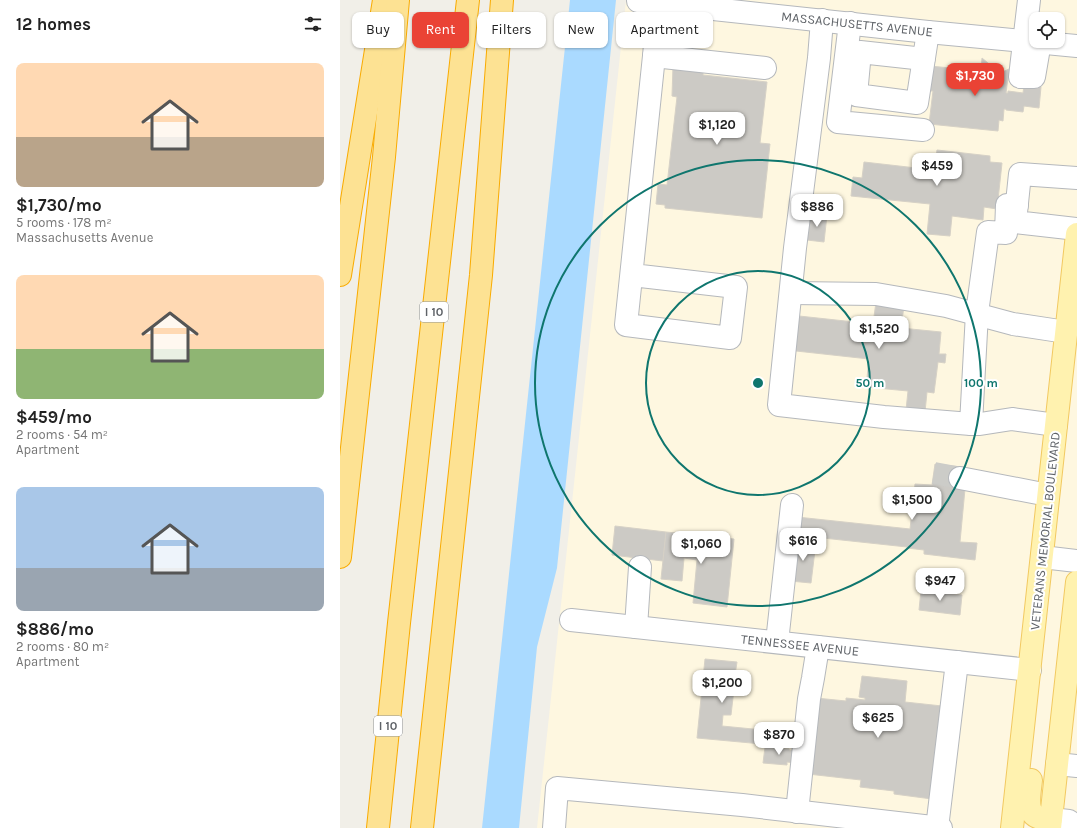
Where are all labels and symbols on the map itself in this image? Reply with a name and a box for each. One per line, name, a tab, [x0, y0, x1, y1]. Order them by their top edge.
street label: MASSACHUSETTS AVENUE	[780, 9, 934, 39]
pin: $1,730	[942, 63, 1008, 97]
pin: $1,120	[684, 112, 750, 146]
pin: $459	[913, 153, 961, 187]
pin: $886	[793, 194, 841, 228]
road number: I 10	[420, 302, 448, 322]
pin: $1,520	[846, 316, 912, 350]
centre of rings	[751, 376, 765, 390]
text: 50 m	[856, 376, 885, 390]
text: 100 m	[964, 376, 998, 390]
street label: VETERANS MEMORIAL BOULEVARD	[1027, 431, 1063, 631]
pin: $1,500	[879, 487, 945, 521]
pin: $616	[779, 528, 827, 562]
pin: $1,060	[668, 531, 734, 565]
pin: $947	[916, 568, 964, 602]
street label: TENNESSEE AVENUE	[740, 631, 860, 659]
pin: $1,200	[689, 670, 755, 704]
pin: $625	[854, 705, 902, 739]
road number: I 10	[374, 716, 402, 736]
pin: $870	[755, 722, 803, 756]

